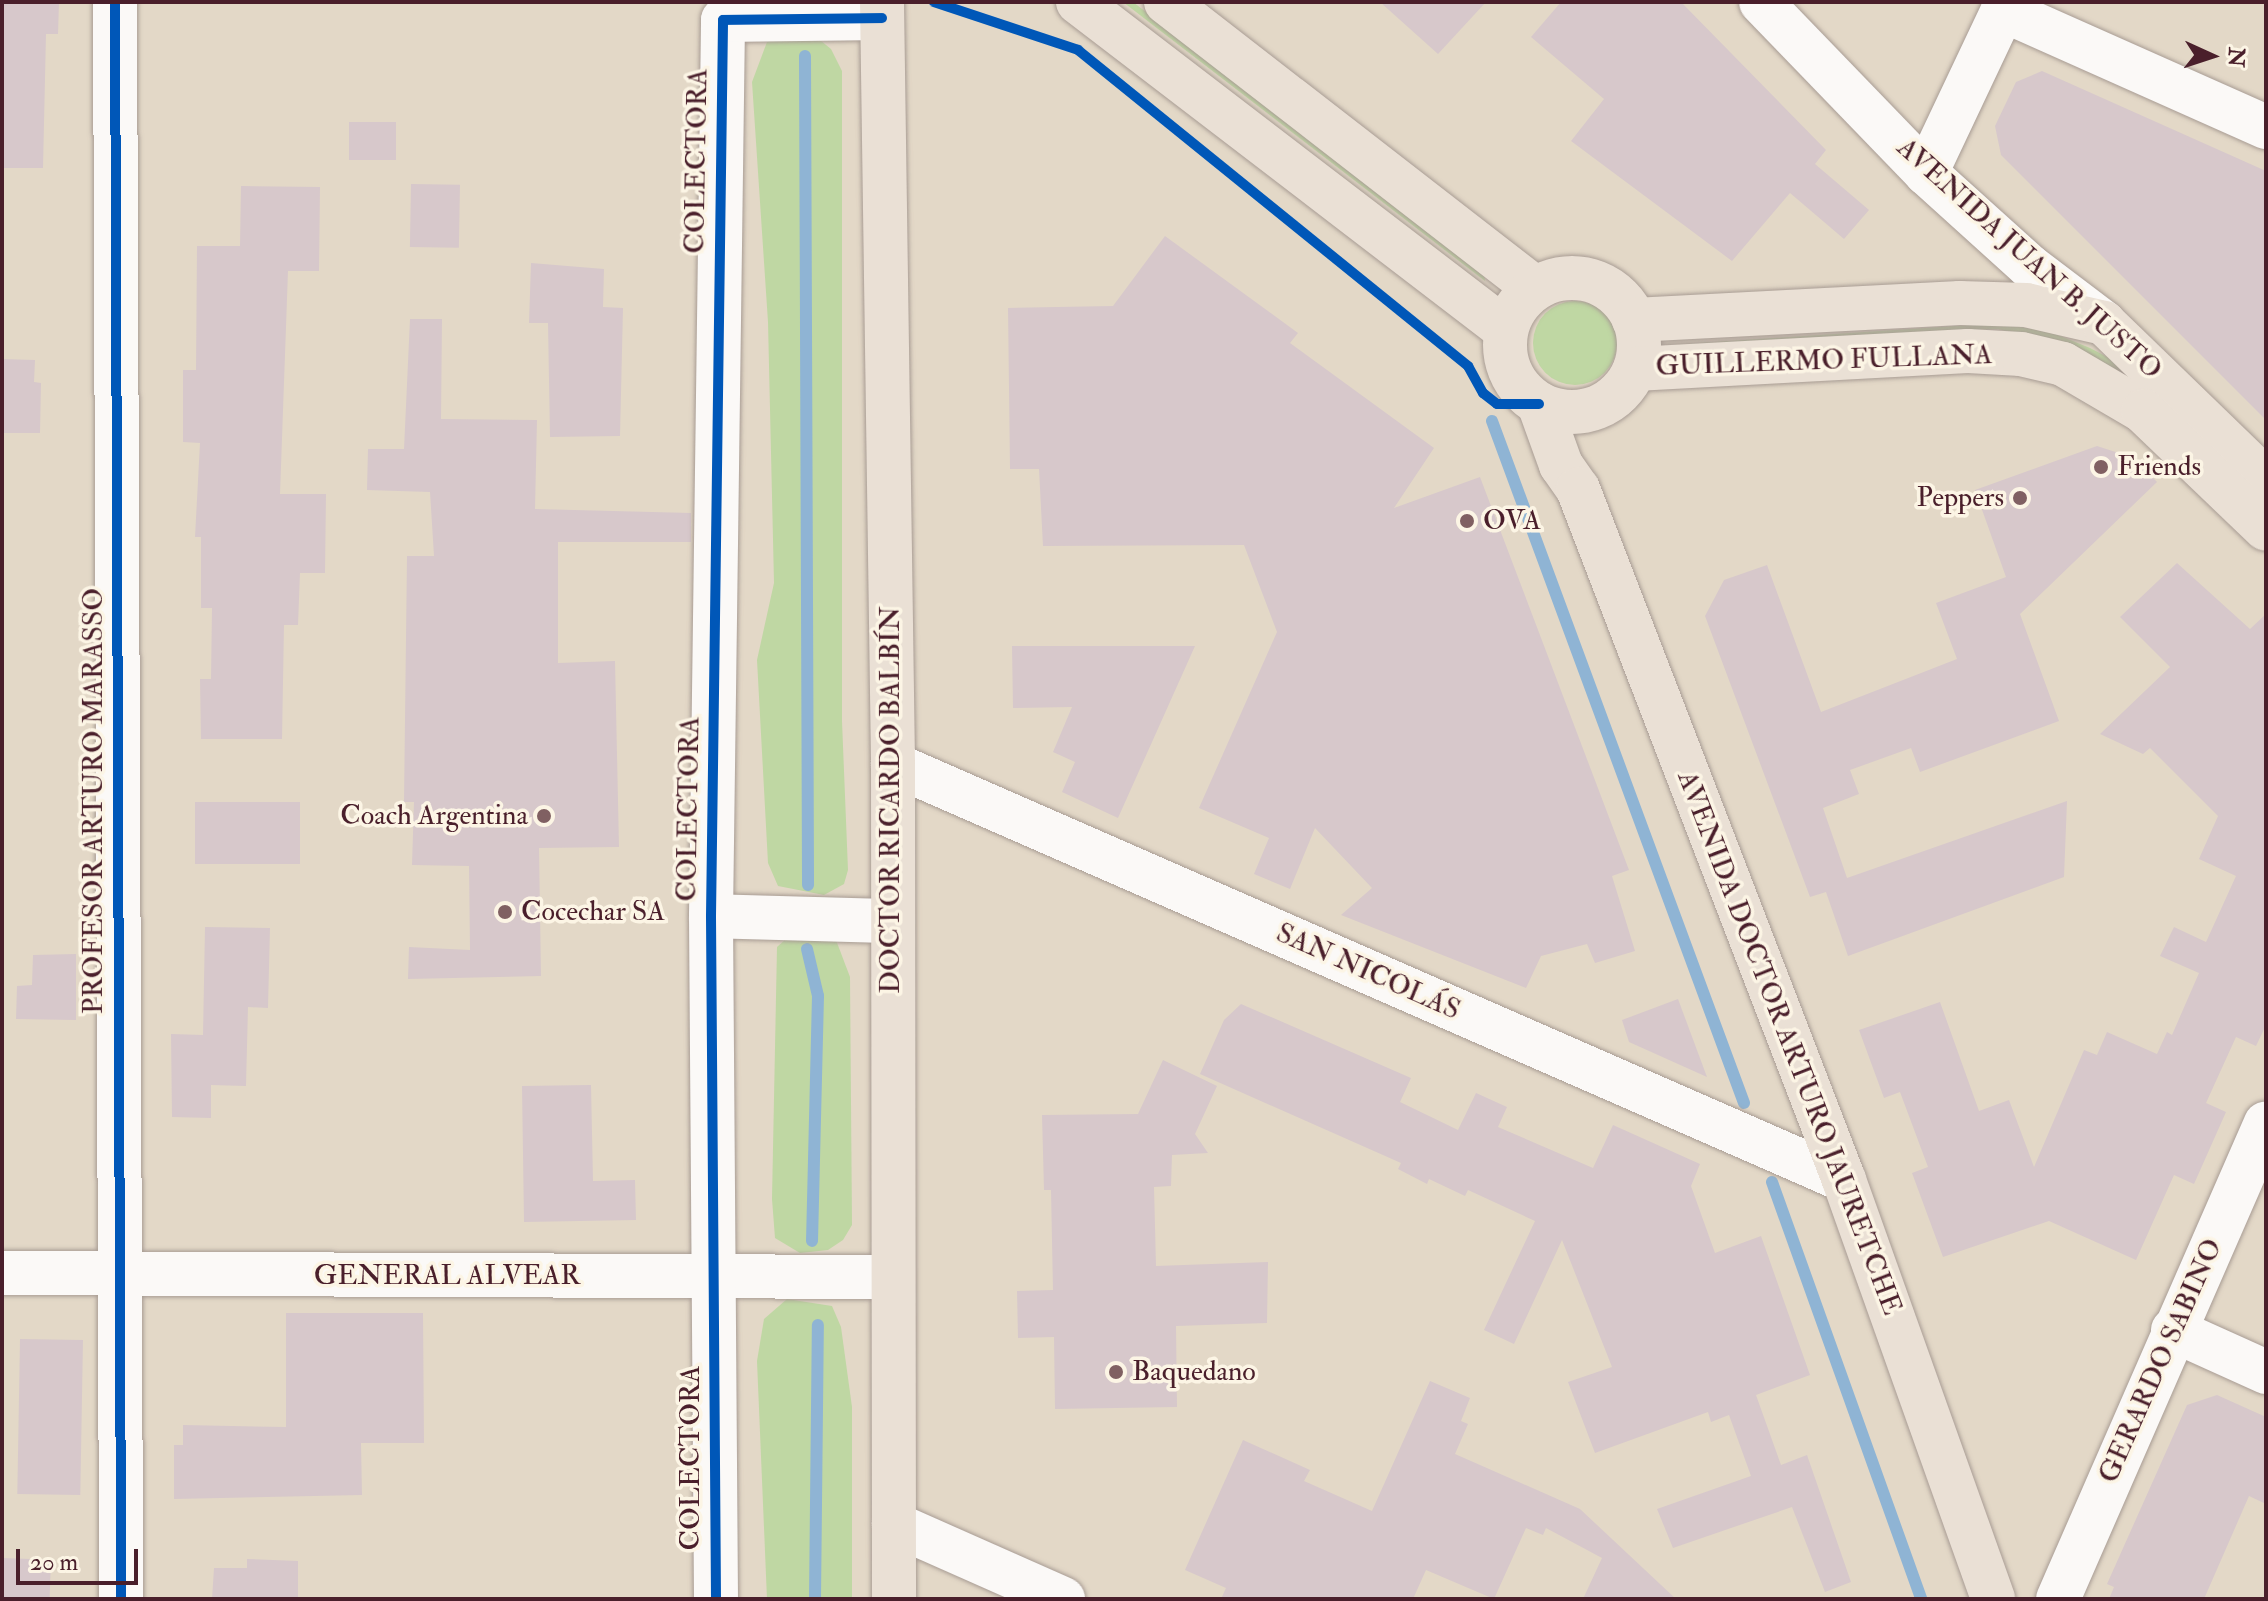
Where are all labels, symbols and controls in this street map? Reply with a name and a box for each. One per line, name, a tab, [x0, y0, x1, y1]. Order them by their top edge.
north arrow	[2172, 16, 2252, 96]
text: N	[2221, 47, 2250, 68]
street label: COLECTORA	[679, 68, 715, 254]
street label: AVENIDA JUAN B. JUSTO	[1890, 131, 2168, 387]
street label: GUILLERMO FULLANA	[1655, 338, 1993, 384]
place label: Friends	[2117, 450, 2201, 484]
marker: Friends	[2092, 458, 2110, 476]
place label: Peppers	[1917, 481, 2004, 515]
marker: Peppers	[2011, 489, 2029, 507]
place label: OVA	[1483, 504, 1541, 538]
marker: OVA	[1458, 512, 1476, 530]
street label: PROFESOR ARTURO MARASSO	[77, 588, 111, 1014]
street label: DOCTOR RICARDO BALBÍN	[874, 606, 908, 994]
street label: COLECTORA	[671, 716, 707, 902]
street label: AVENIDA DOCTOR ARTURO JAURETCHE	[1669, 766, 1909, 1320]
place label: Coach Argentina	[340, 799, 528, 833]
marker: Coach Argentina	[535, 807, 553, 825]
place label: Cocechar SA	[521, 895, 665, 929]
marker: Cocechar SA	[496, 903, 514, 921]
street label: SAN NICOLÁS	[1271, 916, 1465, 1028]
street label: GERARDO SABINO	[2092, 1234, 2230, 1488]
street label: GENERAL ALVEAR	[314, 1259, 580, 1293]
place label: Baquedano	[1132, 1355, 1256, 1389]
marker: Baquedano	[1107, 1363, 1125, 1381]
street label: COLECTORA	[674, 1365, 708, 1551]
scale bar	[20, 1533, 142, 1583]
text: 20 m	[30, 1547, 78, 1578]

